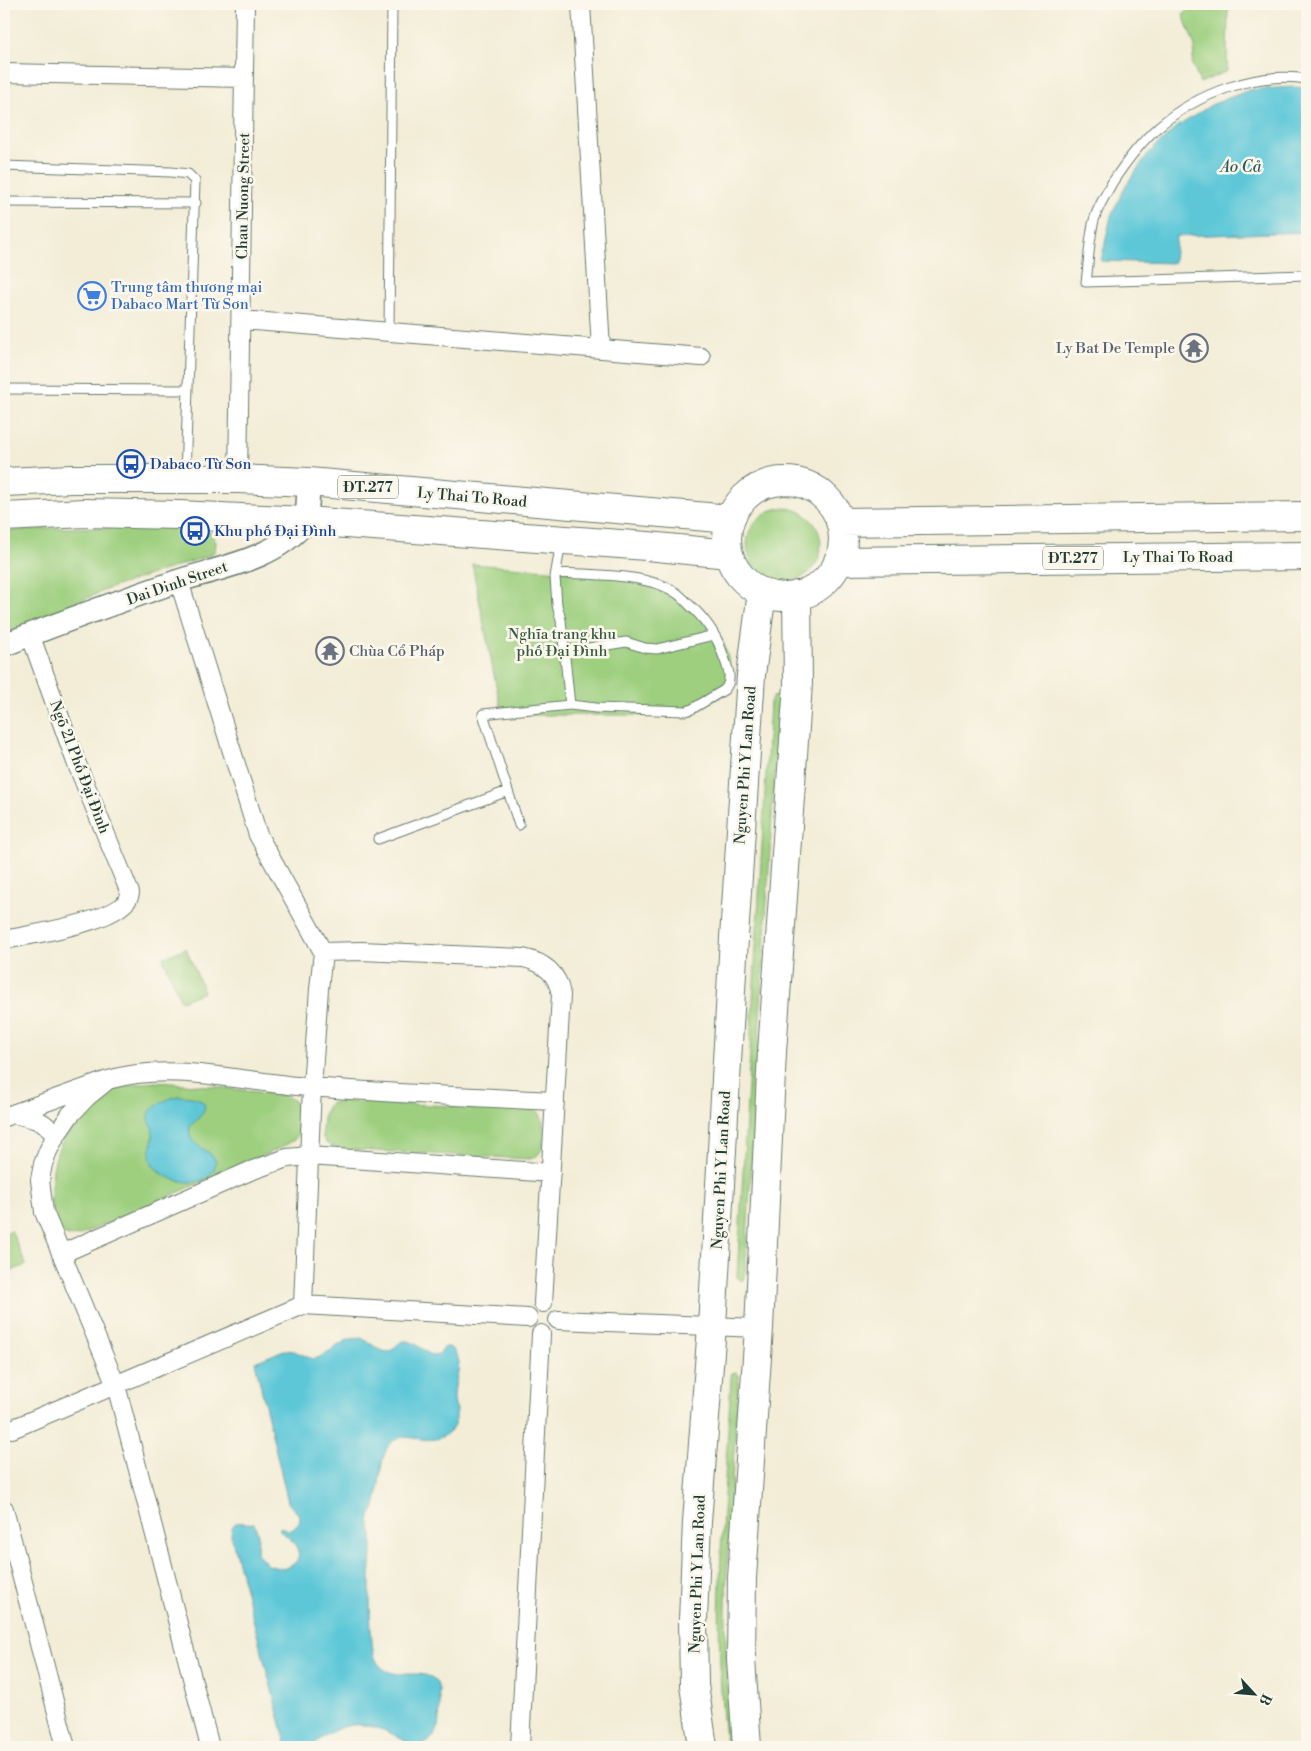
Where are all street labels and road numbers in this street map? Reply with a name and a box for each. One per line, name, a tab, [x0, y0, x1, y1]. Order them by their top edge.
street label: Chau Nuong Street	[233, 132, 254, 260]
road number: ĐT.277	[338, 476, 398, 498]
street label: Ly Thai To Road	[416, 483, 528, 512]
road number: ĐT.277	[1043, 546, 1103, 570]
street label: Ly Thai To Road	[1123, 548, 1234, 567]
street label: Dai Dinh Street	[124, 557, 231, 610]
street label: Nguyen Phi Y Lan Road	[730, 685, 761, 845]
street label: Ngõ 21 Phố Đại Đình	[45, 698, 114, 837]
street label: Nguyen Phi Y Lan Road	[708, 1090, 735, 1250]
street label: Nguyen Phi Y Lan Road	[685, 1494, 710, 1654]

